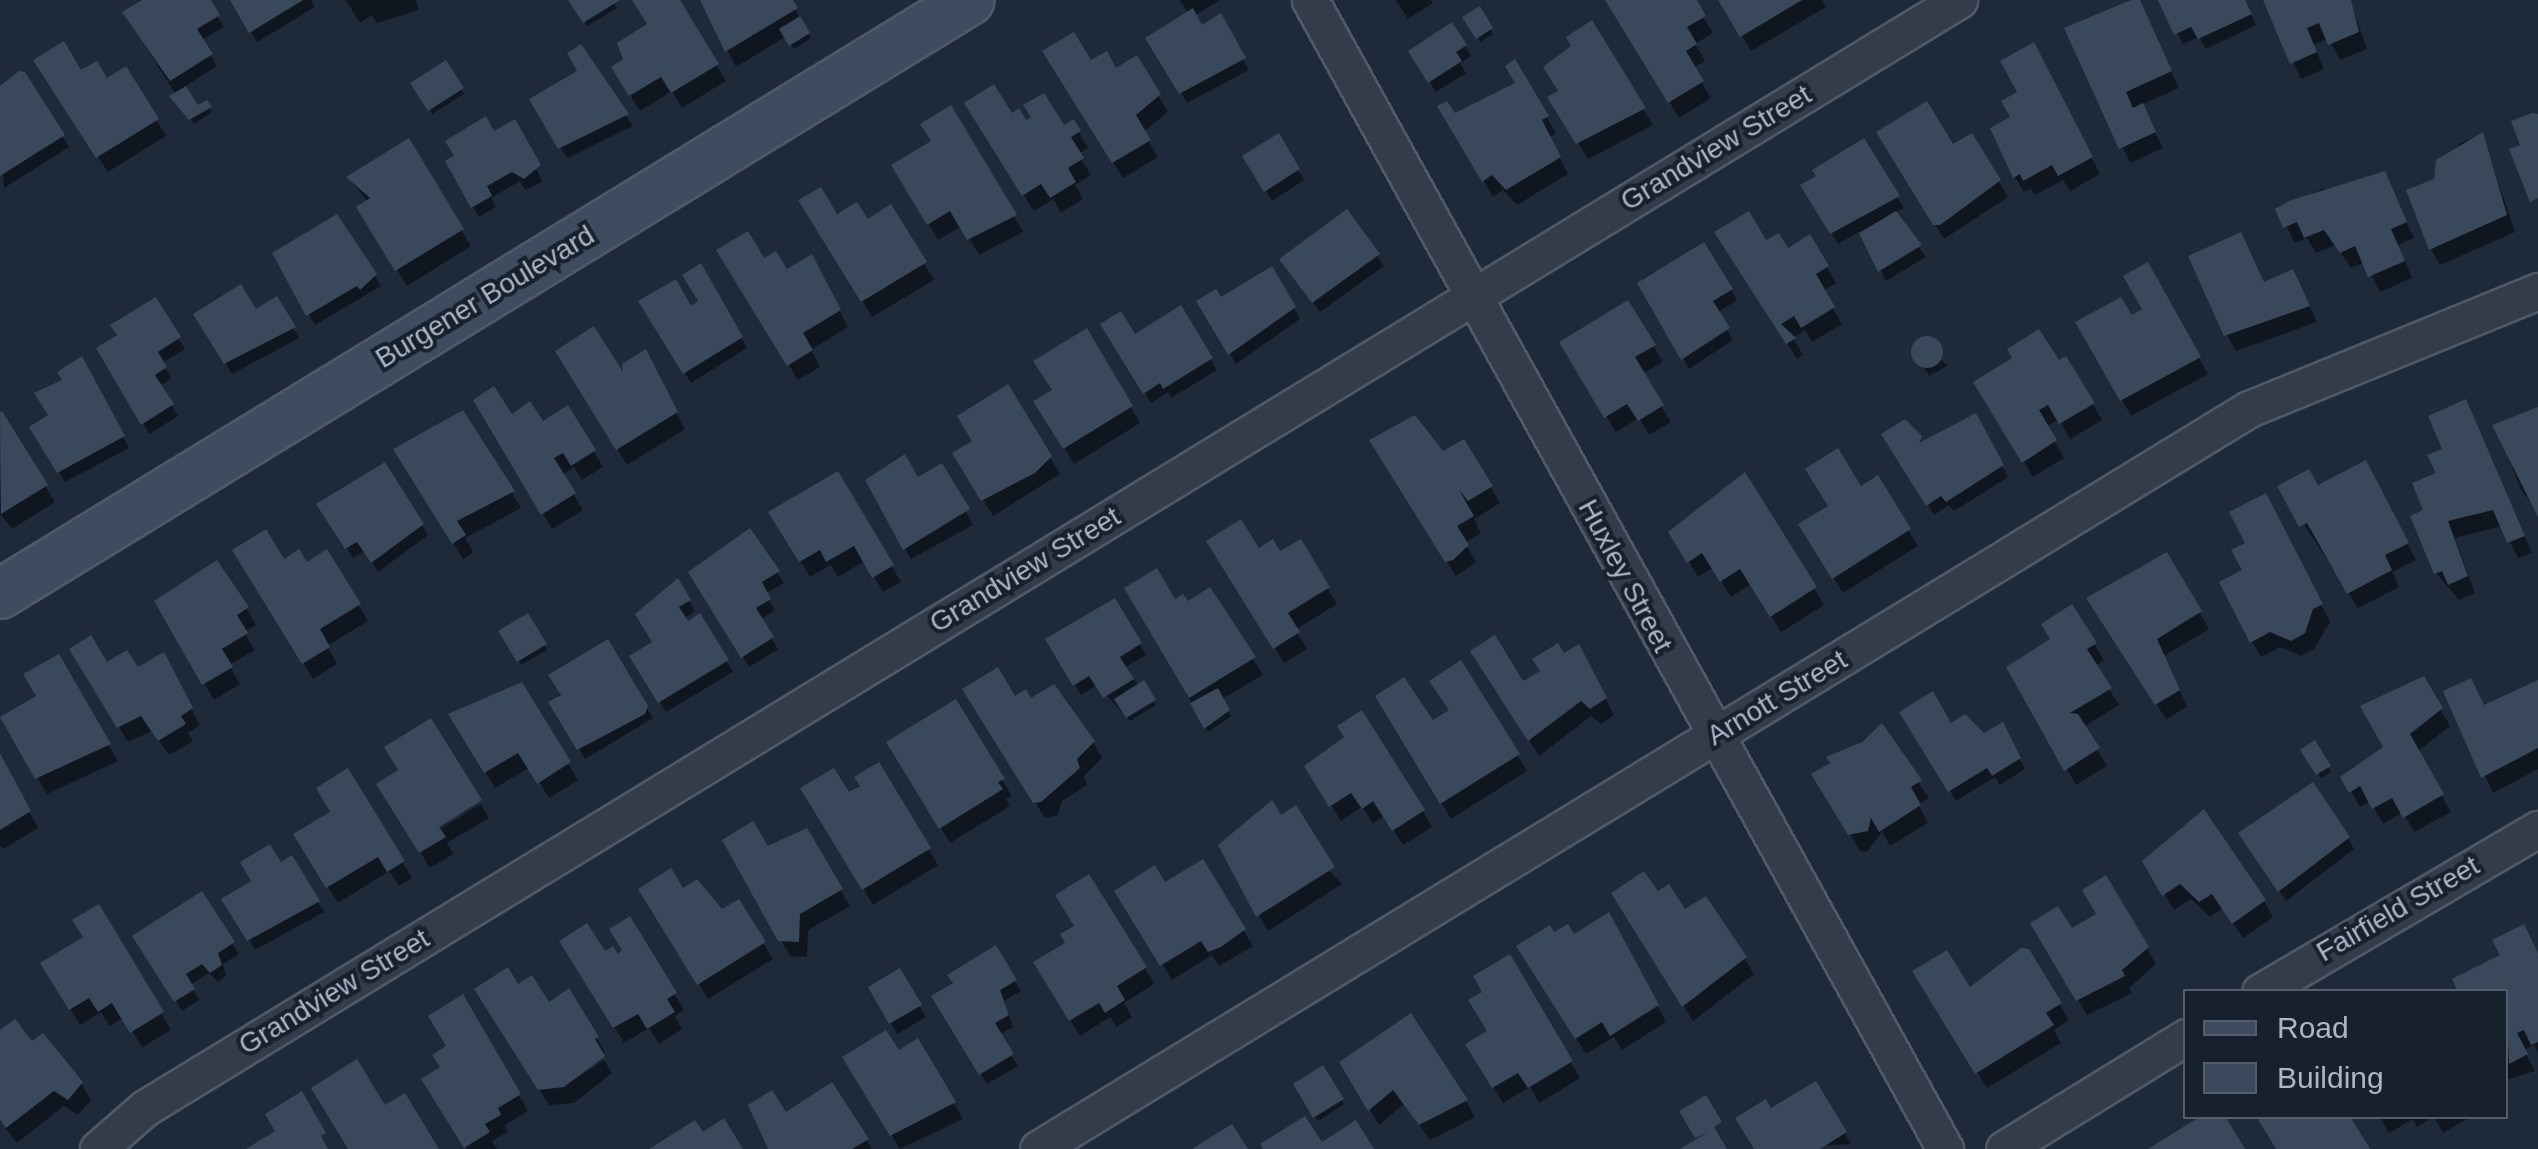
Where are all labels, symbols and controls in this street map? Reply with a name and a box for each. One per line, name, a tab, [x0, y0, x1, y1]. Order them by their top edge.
street label: Grandview Street	[1615, 78, 1817, 218]
street label: Burgener Boulevard	[370, 218, 600, 376]
street label: Huxley Street	[1571, 494, 1679, 658]
street label: Grandview Street	[924, 500, 1126, 640]
street label: Arnott Street	[1701, 643, 1853, 753]
street label: Fairfield Street	[2311, 849, 2485, 969]
street label: Grandview Street	[233, 922, 435, 1062]
legend	[2183, 989, 2508, 1119]
text: Road	[2277, 1011, 2349, 1044]
text: Building	[2277, 1061, 2384, 1094]

